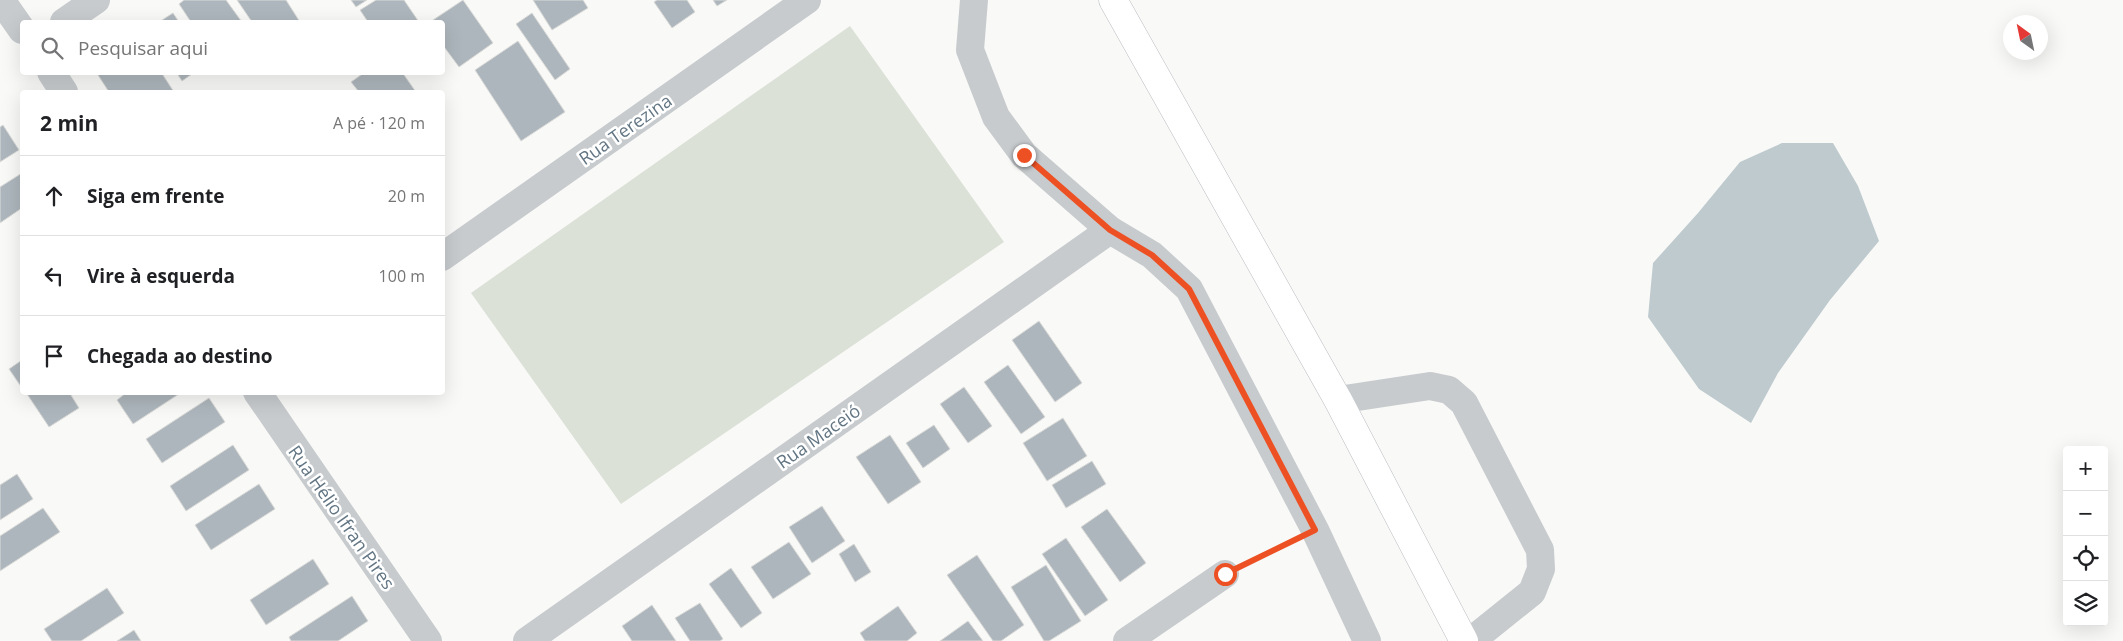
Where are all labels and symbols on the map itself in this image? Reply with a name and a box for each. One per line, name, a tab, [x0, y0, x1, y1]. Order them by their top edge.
north arrow	[2003, 15, 2048, 60]
street label: Rua Terezina	[574, 88, 676, 170]
route end	[1013, 144, 1036, 167]
street label: Rua Maceió	[771, 398, 865, 474]
street label: Rua Hélio Ifran Pires	[283, 440, 401, 594]
route start	[1214, 563, 1237, 586]

